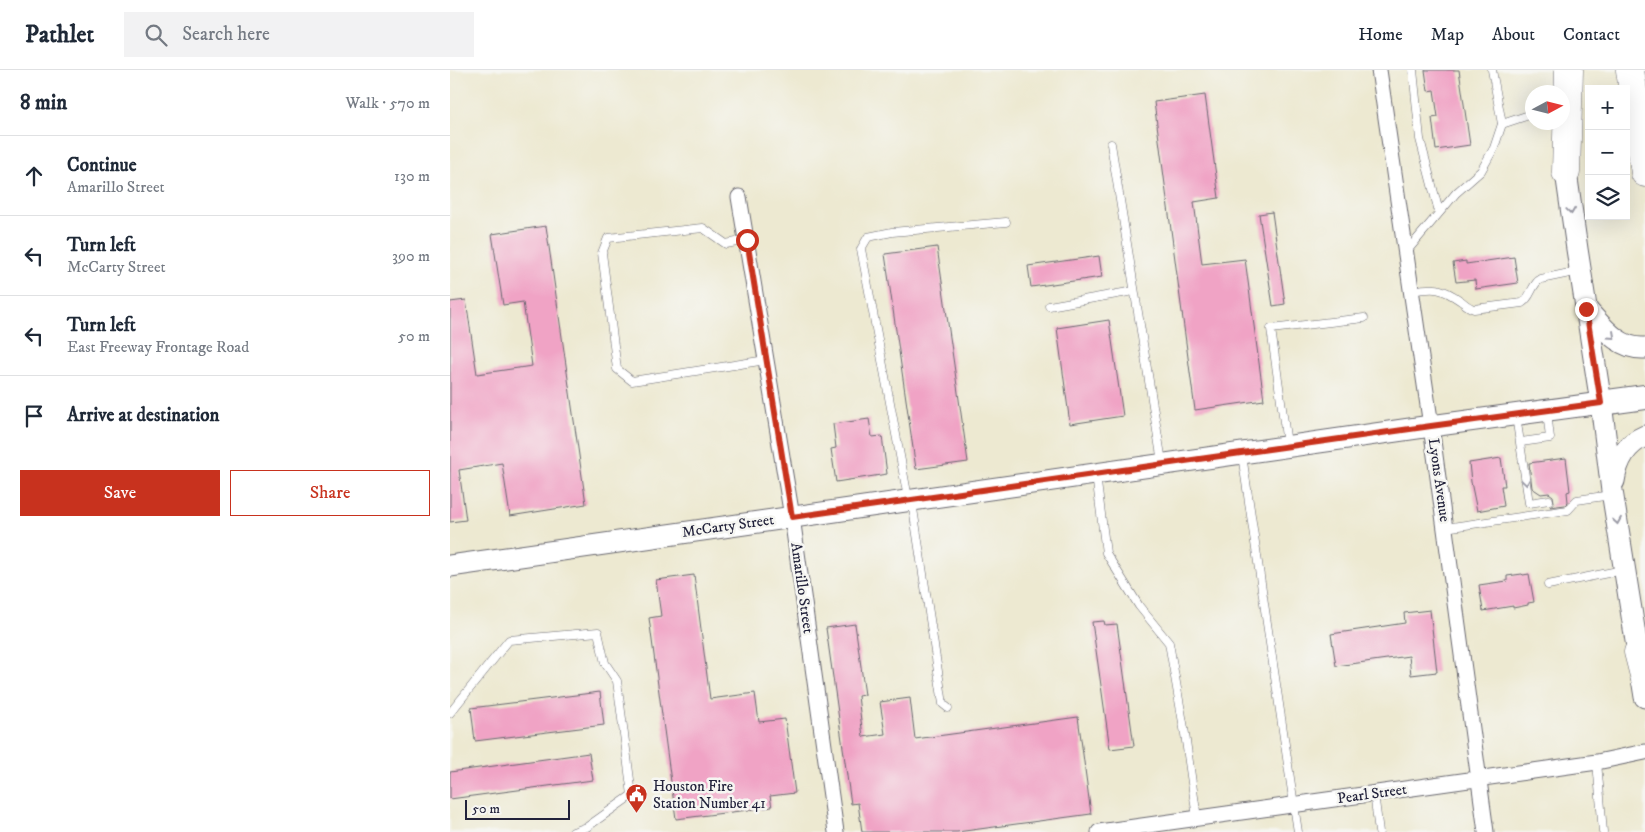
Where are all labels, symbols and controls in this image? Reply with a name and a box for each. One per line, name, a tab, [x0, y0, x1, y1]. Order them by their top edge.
search box	[124, 12, 474, 57]
text: Pathlet	[25, 20, 94, 50]
icon: search	[142, 21, 170, 49]
text: Search here	[182, 23, 270, 46]
text: Home	[1358, 24, 1403, 46]
text: Map	[1431, 24, 1464, 46]
text: About	[1492, 24, 1535, 46]
text: Contact	[1563, 24, 1620, 46]
north arrow	[1525, 85, 1570, 130]
map controls	[1585, 85, 1630, 220]
button: +	[1585, 85, 1630, 130]
text: 8 min	[20, 90, 67, 116]
text: Walk · 570 m	[346, 93, 430, 113]
button: −	[1585, 130, 1630, 175]
text: Continue	[67, 154, 137, 177]
icon: ahead	[20, 162, 48, 190]
text: 130 m	[394, 166, 430, 186]
button: layers	[1585, 175, 1630, 220]
text: Amarillo Street	[67, 177, 165, 197]
one-way arrow	[1566, 206, 1576, 215]
route start	[736, 229, 759, 252]
text: Turn left	[67, 234, 136, 257]
icon: left	[20, 242, 48, 270]
text: 390 m	[392, 246, 430, 266]
text: McCarty Street	[67, 257, 166, 277]
route end	[1575, 298, 1598, 321]
text: Turn left	[67, 314, 136, 337]
icon: left	[20, 322, 48, 350]
text: 50 m	[398, 326, 430, 346]
one-way arrow	[1606, 330, 1615, 339]
text: East Freeway Frontage Road	[67, 337, 249, 357]
icon: arrive	[20, 402, 48, 430]
text: Arrive at destination	[67, 404, 219, 427]
street label: Lyons Avenue	[1424, 437, 1454, 523]
button: Save	[20, 470, 220, 516]
button: Share	[230, 470, 430, 516]
one-way arrow	[1520, 479, 1531, 487]
street label: McCarty Street	[681, 510, 775, 542]
one-way arrow	[1611, 517, 1622, 525]
street label: Amarillo Street	[786, 541, 818, 635]
place label: Houston Fire Station Number 41	[653, 777, 766, 813]
street label: Pearl Street	[1336, 780, 1408, 808]
public building icon: Houston Fire Station Number 41	[625, 783, 649, 814]
scale bar	[465, 797, 570, 820]
text: 50 m	[472, 800, 500, 818]

